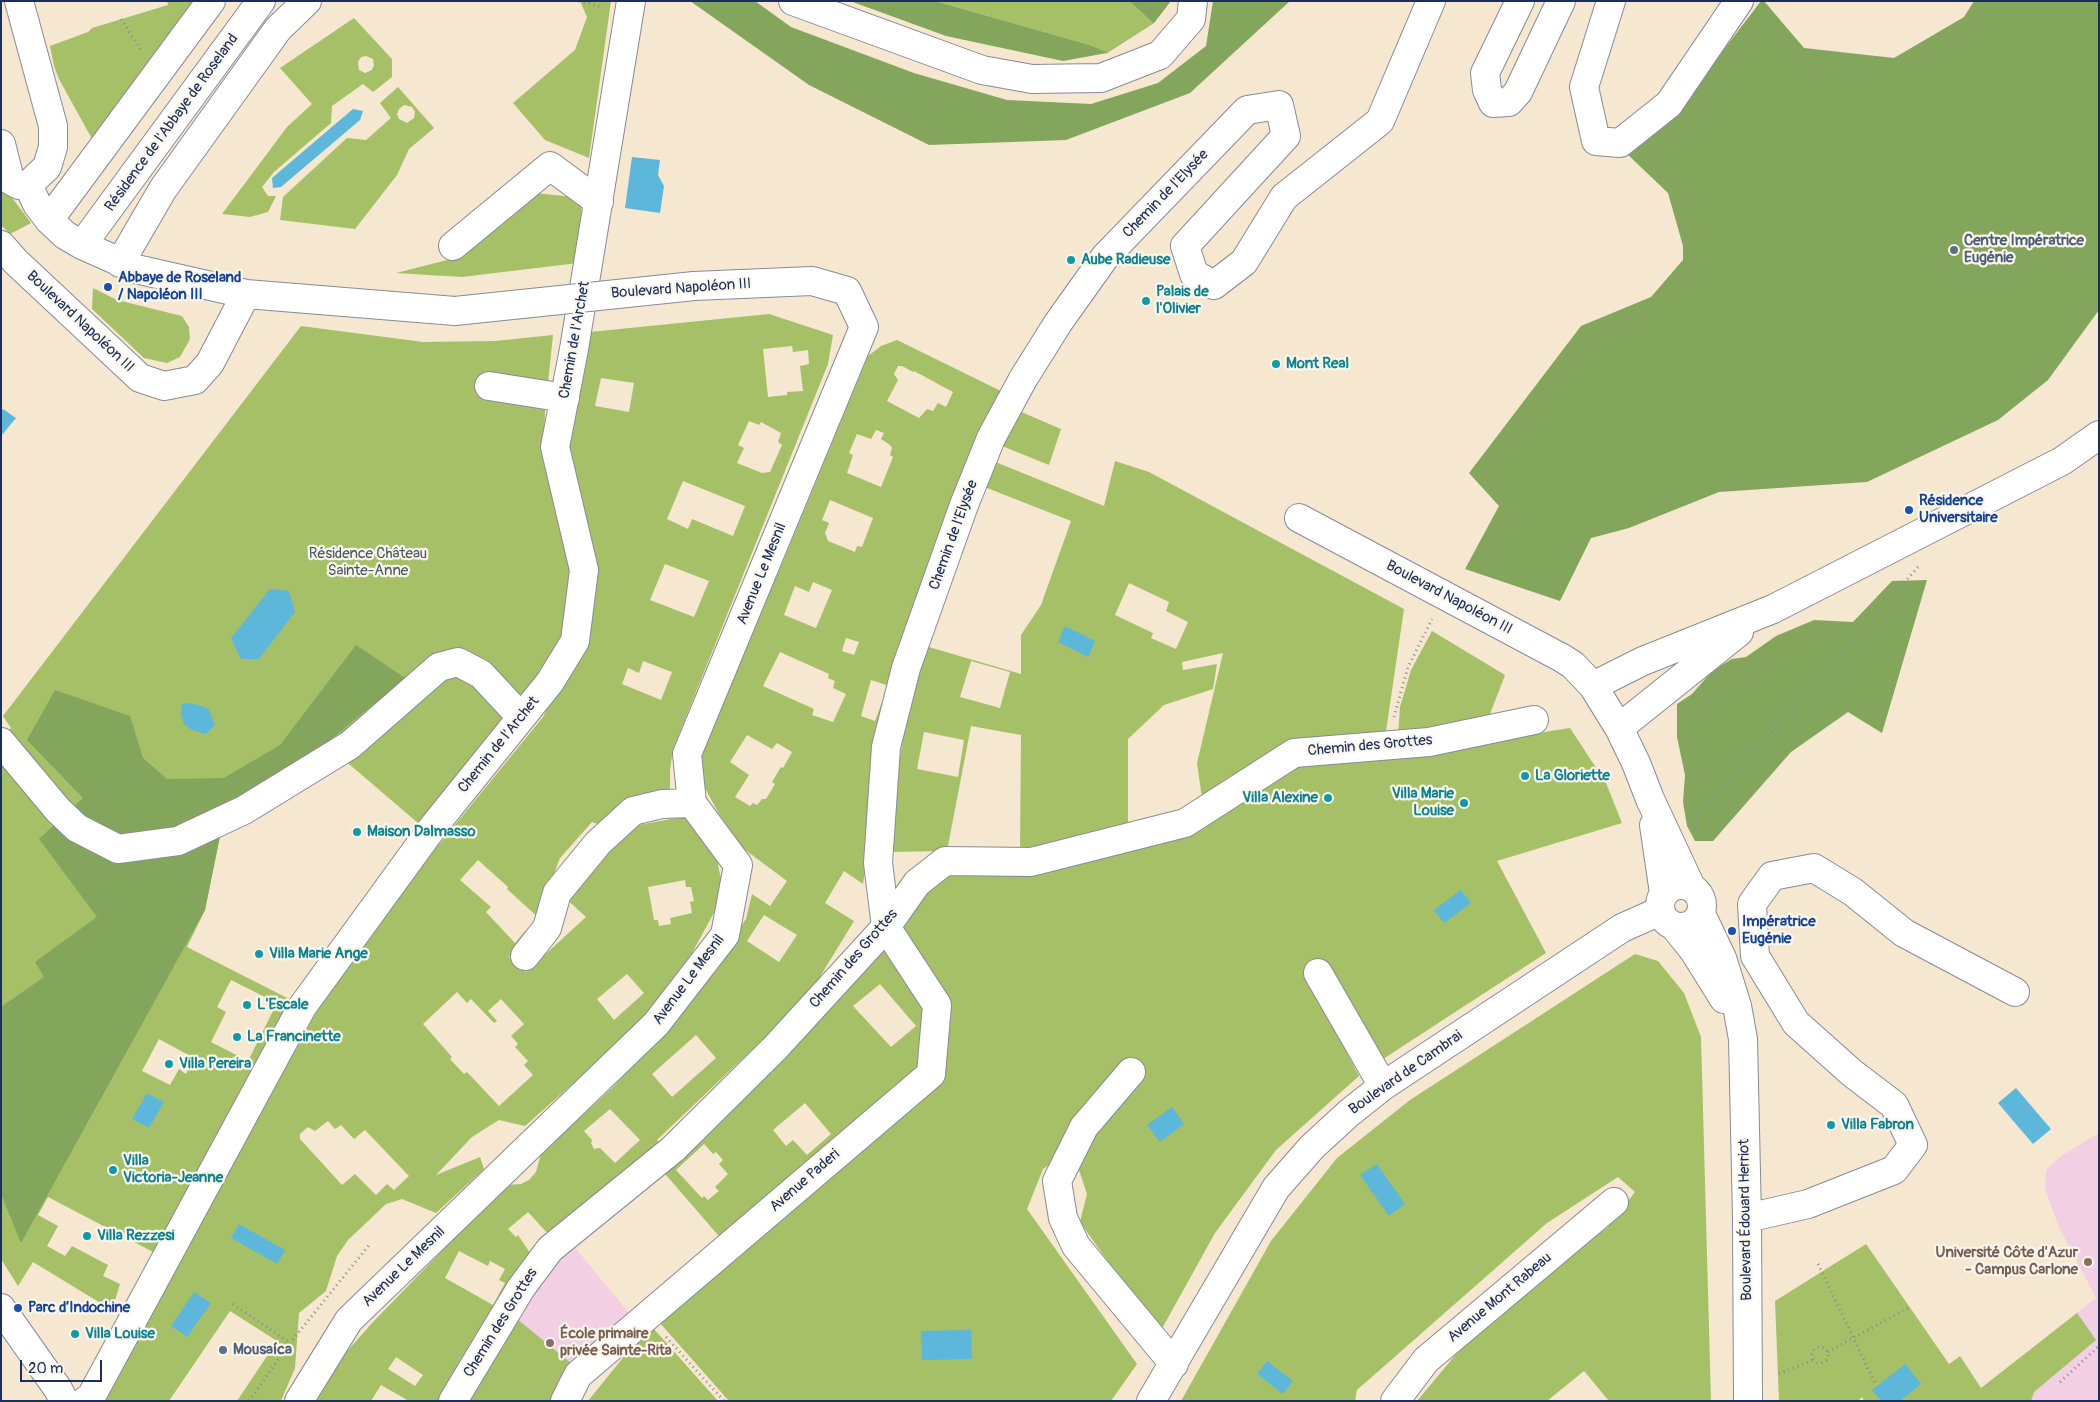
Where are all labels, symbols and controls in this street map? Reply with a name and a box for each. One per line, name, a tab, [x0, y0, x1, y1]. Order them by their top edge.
street label: Résidence de l'Abbaye de Roseland	[101, 31, 243, 215]
street label: Chemin de l'Elysée	[1119, 146, 1213, 242]
place label: Centre Impératrice Eugénie	[1964, 232, 2084, 267]
marker: Centre Impératrice Eugénie	[1948, 244, 1960, 256]
place label: Aube Radieuse	[1081, 251, 1170, 269]
marker: Aube Radieuse	[1065, 254, 1077, 266]
street label: Boulevard Napoléon III	[22, 267, 138, 377]
place label: Abbaye de Roseland / Napoléon III	[118, 269, 241, 304]
street label: Boulevard Napoléon III	[610, 275, 752, 303]
street label: Chemin de l'Archet	[556, 280, 594, 400]
marker: Abbaye de Roseland / Napoléon III	[102, 281, 114, 293]
place label: Palais de l'Olivier	[1156, 283, 1209, 318]
marker: Palais de l'Olivier	[1140, 295, 1152, 307]
place label: Mont Real	[1286, 355, 1349, 373]
marker: Mont Real	[1270, 358, 1282, 370]
street label: Chemin de l'Elysée	[926, 478, 982, 592]
place label: Résidence Universitaire	[1919, 492, 1998, 527]
marker: Résidence Universitaire	[1903, 504, 1915, 516]
street label: Avenue Le Mesnil	[733, 521, 791, 627]
park label: Résidence Château Sainte-Anne	[309, 545, 427, 580]
street label: Boulevard Napoléon III	[1383, 557, 1515, 639]
street label: Chemin de l'Archet	[455, 693, 543, 797]
street label: Chemin des Grottes	[1307, 732, 1433, 760]
place label: La Gloriette	[1535, 767, 1610, 785]
marker: La Gloriette	[1519, 770, 1531, 782]
place label: Villa Marie Louise	[1392, 785, 1454, 820]
place label: Villa Alexine	[1242, 789, 1318, 807]
marker: Villa Alexine	[1322, 792, 1334, 804]
marker: Villa Marie Louise	[1458, 797, 1470, 809]
place label: Maison Dalmasso	[367, 823, 476, 841]
marker: Maison Dalmasso	[351, 826, 363, 838]
street label: Chemin des Grottes	[806, 906, 902, 1012]
place label: Impératrice Eugénie	[1742, 913, 1816, 948]
marker: Impératrice Eugénie	[1726, 925, 1738, 937]
street label: Avenue Le Mesnil	[649, 931, 729, 1029]
place label: Villa Marie Ange	[269, 945, 368, 963]
marker: Villa Marie Ange	[253, 948, 265, 960]
place label: L'Escale	[257, 996, 308, 1014]
marker: L'Escale	[241, 999, 253, 1011]
street label: Boulevard de Cambrai	[1346, 1027, 1466, 1119]
place label: La Francinette	[247, 1028, 341, 1046]
marker: La Francinette	[231, 1031, 243, 1043]
place label: Villa Pereira	[179, 1055, 251, 1073]
marker: Villa Pereira	[163, 1058, 175, 1070]
place label: Villa Fabron	[1841, 1116, 1914, 1134]
marker: Villa Fabron	[1825, 1119, 1837, 1131]
street label: Boulevard Édouard Herriot	[1736, 1139, 1756, 1301]
street label: Avenue Paderi	[766, 1146, 844, 1216]
place label: Villa Victoria-Jeanne	[123, 1152, 223, 1187]
marker: Villa Victoria-Jeanne	[107, 1164, 119, 1176]
street label: Avenue Le Mesnil	[359, 1223, 449, 1311]
place label: Villa Rezzesi	[97, 1227, 175, 1245]
marker: Villa Rezzesi	[81, 1230, 93, 1242]
place label: Université Côte d'Azur - Campus Carlone	[1936, 1244, 2078, 1279]
street label: Avenue Mont Rabeau	[1444, 1249, 1556, 1347]
marker: Université Côte d'Azur - Campus Carlone	[2082, 1256, 2094, 1268]
street label: Chemin des Grottes	[460, 1265, 542, 1381]
place label: Parc d’Indochine	[28, 1299, 130, 1317]
marker: Parc d’Indochine	[12, 1302, 24, 1314]
place label: Villa Louise	[85, 1325, 155, 1343]
place label: École primaire privée Sainte-Rita	[560, 1325, 672, 1360]
marker: Villa Louise	[69, 1328, 81, 1340]
marker: École primaire privée Sainte-Rita	[544, 1337, 556, 1349]
place label: Mousaíca	[233, 1341, 292, 1359]
marker: Mousaíca	[217, 1344, 229, 1356]
scale bar	[22, 1350, 105, 1382]
text: 20 m	[28, 1359, 63, 1378]

